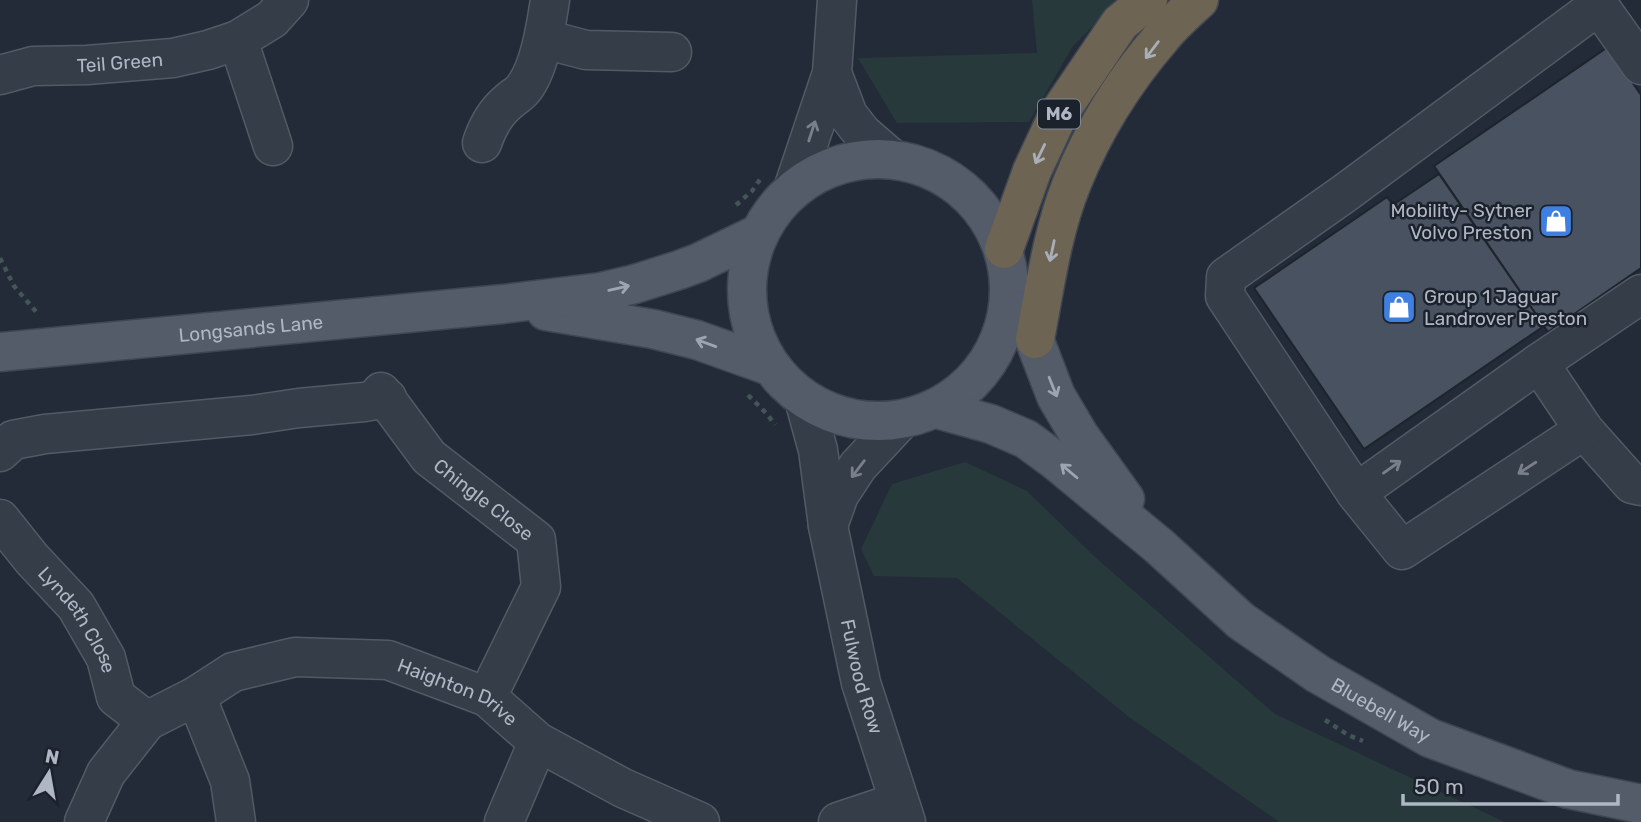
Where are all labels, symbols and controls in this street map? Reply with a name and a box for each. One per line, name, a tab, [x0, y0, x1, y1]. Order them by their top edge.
one-way arrow	[1144, 40, 1159, 58]
street label: Teil Green	[76, 47, 164, 77]
road number: M6	[1038, 100, 1080, 128]
one-way arrow	[807, 121, 820, 143]
one-way arrow	[1032, 143, 1046, 164]
place label: Mobility- Sytner Volvo Preston	[1390, 199, 1533, 244]
shop icon: Mobility- Sytner Volvo Preston	[1537, 202, 1575, 240]
one-way arrow	[1045, 239, 1059, 262]
one-way arrow	[607, 281, 630, 294]
place label: Group 1 Jaguar Landrover Preston	[1424, 285, 1587, 330]
shop icon: Group 1 Jaguar Landrover Preston	[1380, 288, 1418, 326]
street label: Longsands Lane	[178, 310, 324, 346]
one-way arrow	[695, 336, 717, 348]
one-way arrow	[1047, 376, 1060, 397]
street label: Chingle Close	[429, 454, 538, 545]
one-way arrow	[850, 459, 865, 477]
one-way arrow	[1382, 460, 1401, 475]
one-way arrow	[1518, 461, 1537, 475]
one-way arrow	[1060, 463, 1078, 479]
street label: Lyndeth Close	[33, 562, 121, 675]
street label: Fulwood Row	[836, 617, 888, 737]
street label: Haighton Drive	[395, 653, 523, 730]
street label: Bluebell Way	[1327, 673, 1435, 747]
north arrow	[14, 738, 84, 808]
text: N	[43, 744, 61, 769]
scale bar	[1403, 762, 1618, 806]
text: 50 m	[1414, 774, 1464, 799]

